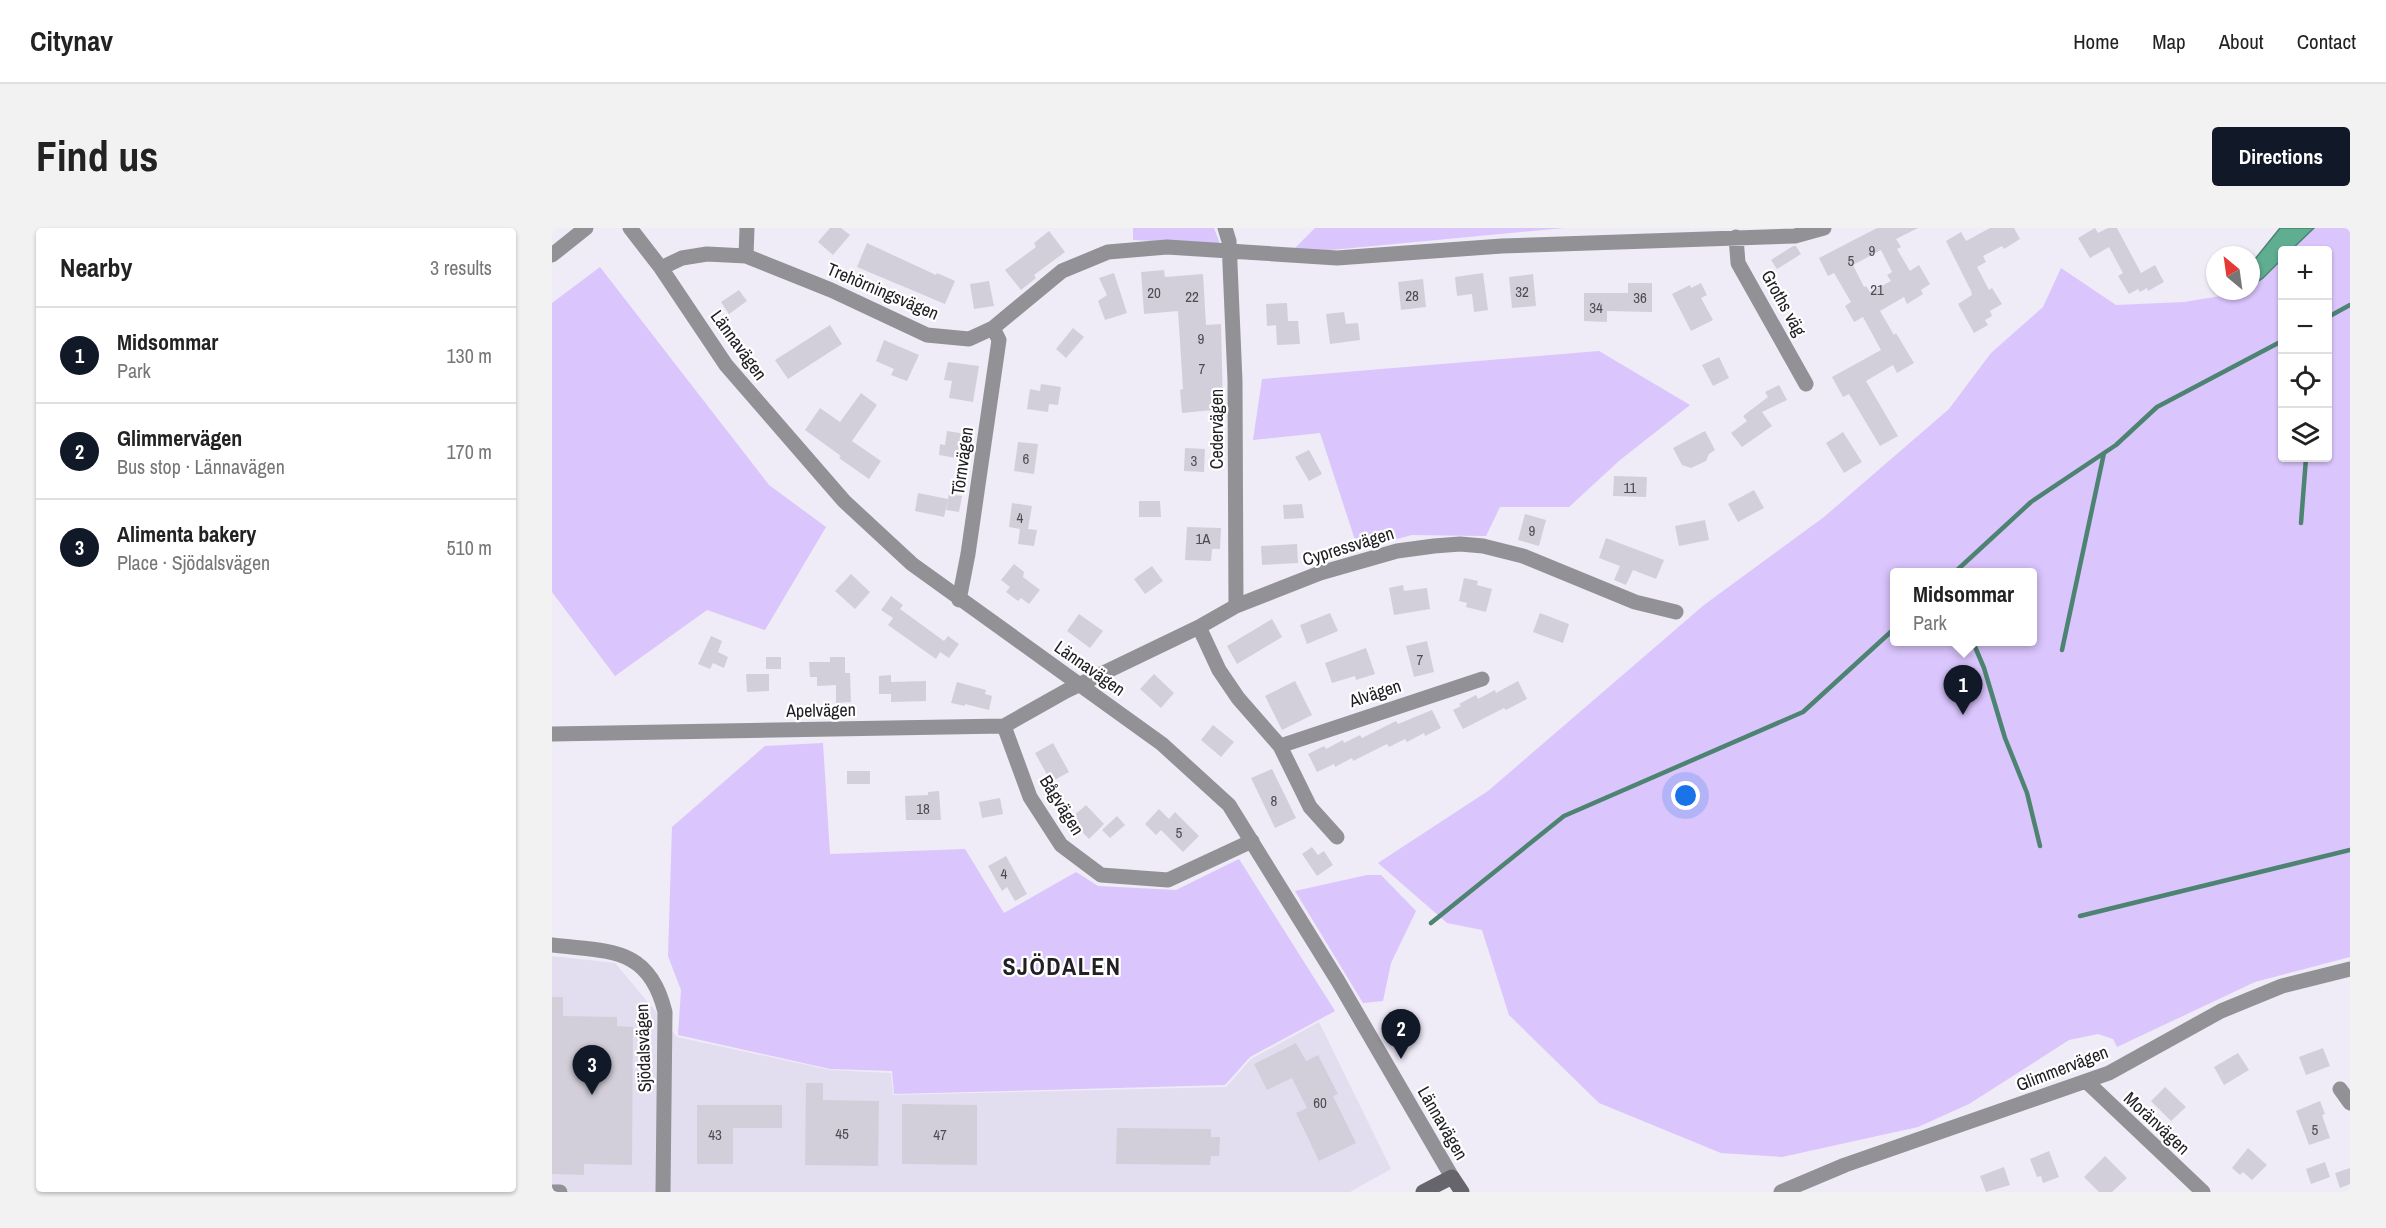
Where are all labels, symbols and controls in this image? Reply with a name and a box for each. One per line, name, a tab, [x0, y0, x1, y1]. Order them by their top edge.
text: Citynav	[30, 22, 113, 60]
text: Home	[2073, 27, 2119, 56]
text: Map	[2152, 27, 2186, 56]
text: About	[2219, 27, 2264, 56]
text: Contact	[2297, 27, 2356, 56]
button: Directions	[2212, 127, 2350, 186]
text: Find us	[36, 128, 158, 184]
house number: 9	[1869, 240, 1876, 261]
north arrow	[2206, 246, 2260, 300]
map controls	[2278, 246, 2332, 462]
button: +	[2278, 246, 2332, 300]
text: Nearby	[60, 250, 132, 285]
house number: 5	[1848, 250, 1855, 271]
text: 3 results	[430, 254, 492, 281]
street label: Trehörningsvägen	[823, 256, 943, 326]
street label: Groths väg	[1756, 265, 1813, 341]
house number: 21	[1870, 279, 1884, 300]
house number: 32	[1515, 281, 1529, 302]
house number: 20	[1147, 282, 1161, 303]
house number: 28	[1405, 285, 1419, 306]
house number: 22	[1185, 286, 1199, 307]
house number: 36	[1633, 287, 1647, 308]
house number: 34	[1589, 297, 1603, 318]
button: −	[2278, 300, 2332, 354]
street label: Lännavägen	[705, 305, 773, 385]
text: Midsommar	[117, 327, 218, 357]
house number: 9	[1198, 328, 1205, 349]
text: 1	[75, 342, 84, 369]
text: 130 m	[446, 342, 492, 369]
button: locate	[2278, 354, 2332, 408]
text: Park	[117, 357, 151, 384]
house number: 7	[1199, 358, 1206, 379]
street label: Cedervägen	[1204, 389, 1229, 469]
button: layers	[2278, 408, 2332, 462]
text: Glimmervägen	[117, 423, 242, 453]
street label: Törnvägen	[945, 425, 979, 497]
text: 2	[75, 438, 84, 465]
text: 170 m	[446, 438, 492, 465]
house number: 6	[1023, 448, 1030, 469]
house number: 3	[1191, 450, 1198, 471]
text: Bus stop · Lännavägen	[117, 453, 285, 480]
house number: 11	[1624, 477, 1637, 498]
house number: 4	[1017, 507, 1024, 528]
text: Alimenta bakery	[117, 519, 256, 549]
street label: Cypressvägen	[1299, 520, 1397, 572]
house number: 9	[1529, 520, 1536, 541]
house number: 1A	[1195, 528, 1211, 549]
text: 3	[75, 534, 84, 561]
text: 510 m	[446, 534, 492, 561]
text: Place · Sjödalsvägen	[117, 549, 270, 576]
popup	[1890, 568, 2037, 646]
text: Midsommar	[1913, 579, 2014, 609]
text: Park	[1913, 609, 1947, 636]
street label: Lännavägen	[1050, 634, 1130, 702]
house number: 7	[1417, 649, 1424, 670]
pin: 1	[1944, 666, 1982, 715]
street label: Alvägen	[1345, 673, 1404, 713]
street label: Apelvägen	[785, 697, 856, 723]
street label: Bågvägen	[1034, 770, 1090, 840]
your location	[1671, 781, 1700, 810]
house number: 8	[1271, 790, 1278, 811]
house number: 18	[916, 798, 930, 819]
house number: 5	[1176, 822, 1183, 843]
house number: 4	[1001, 863, 1008, 884]
district label: SJÖDALEN	[1002, 950, 1122, 982]
street label: Sjödalsvägen	[629, 1003, 657, 1093]
pin: 2	[1382, 1010, 1420, 1059]
street label: Glimmervägen	[2012, 1039, 2112, 1097]
pin: 3	[572, 1046, 612, 1095]
street label: Lännavägen	[1412, 1082, 1474, 1164]
street label: Moränvägen	[2118, 1086, 2196, 1160]
house number: 60	[1313, 1092, 1327, 1113]
house number: 5	[2312, 1119, 2319, 1140]
house number: 45	[835, 1123, 849, 1144]
house number: 43	[708, 1124, 722, 1145]
house number: 47	[933, 1124, 947, 1145]

